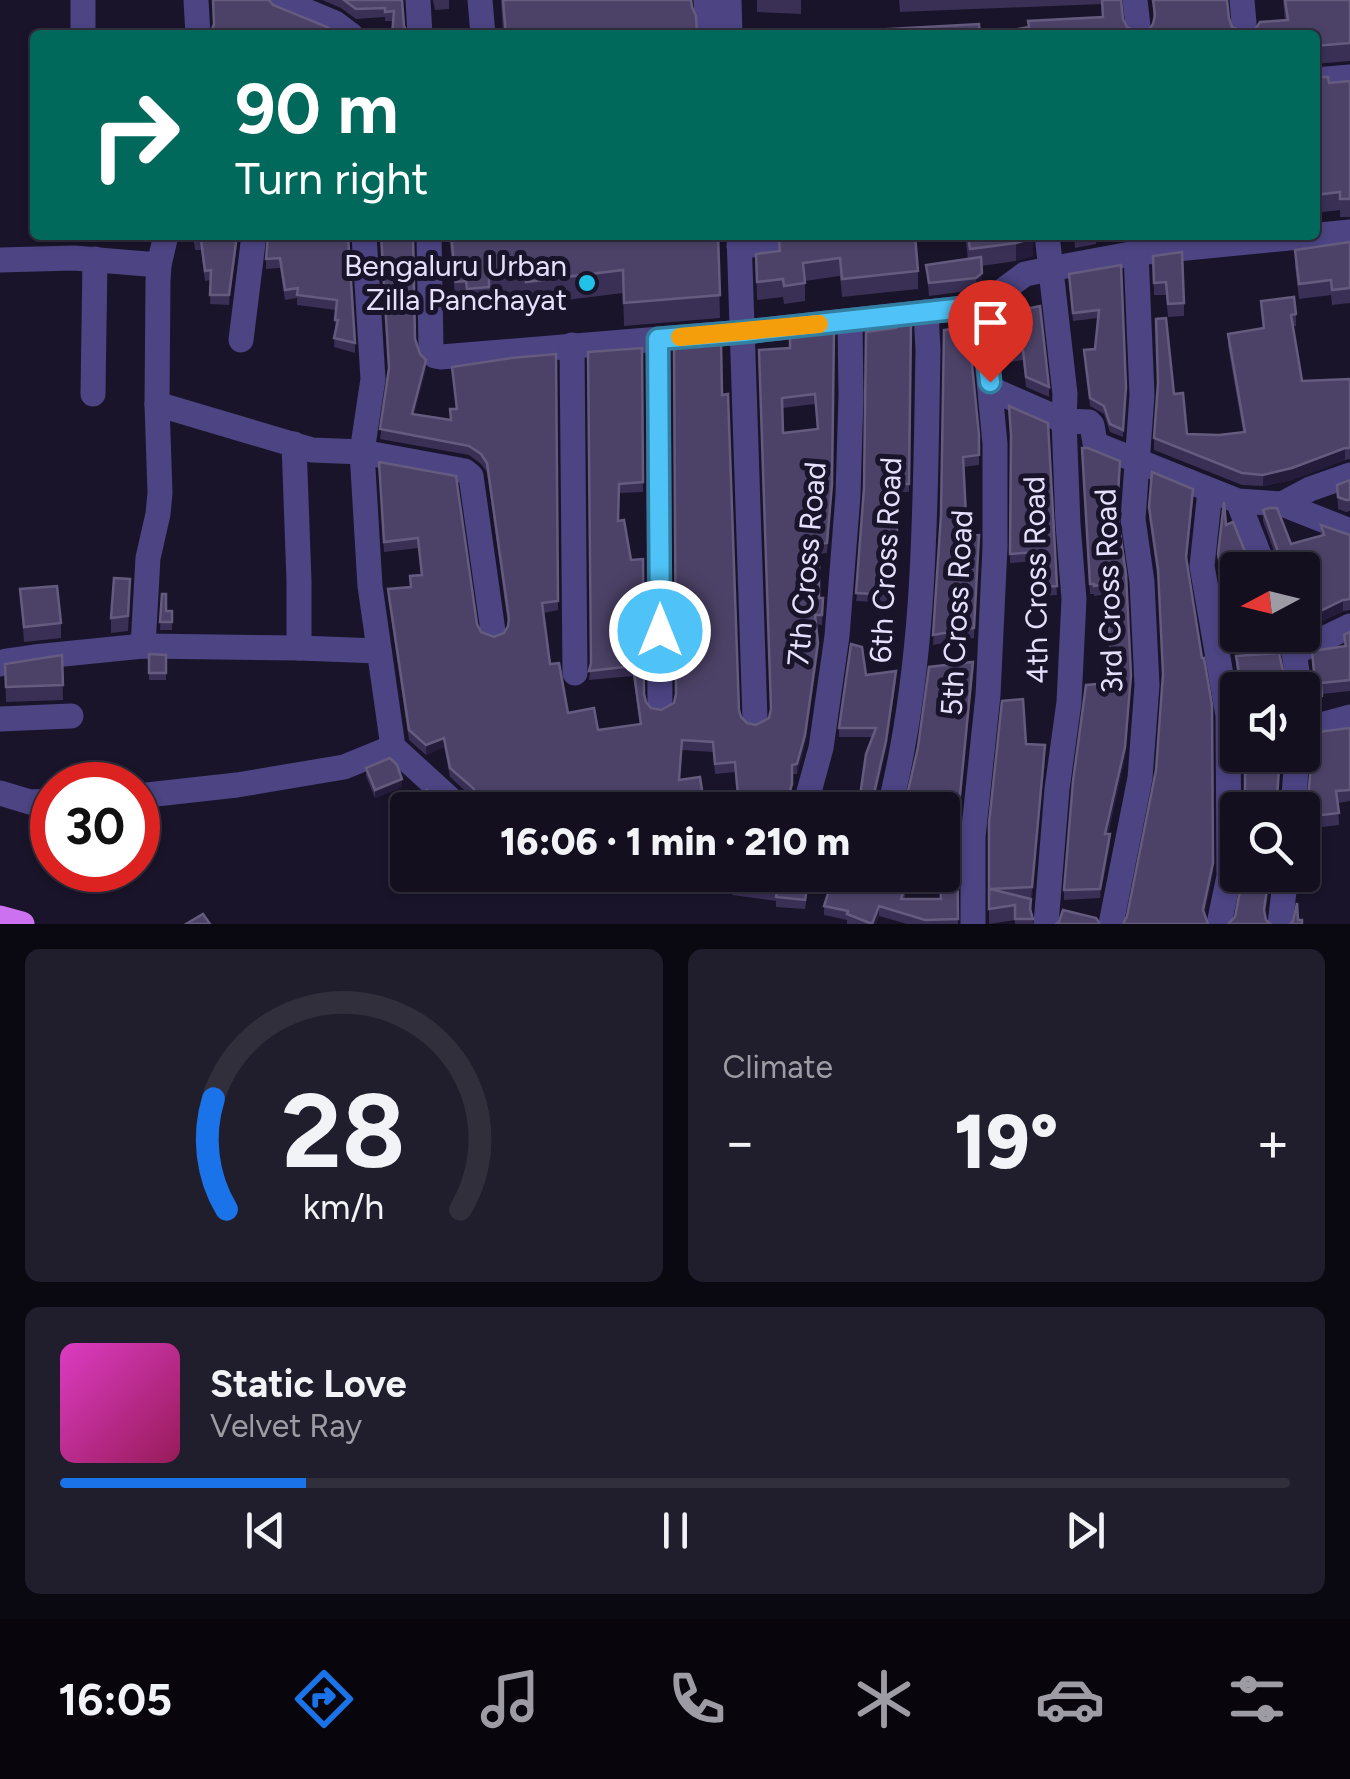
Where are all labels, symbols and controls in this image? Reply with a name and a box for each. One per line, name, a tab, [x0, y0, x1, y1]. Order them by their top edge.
text: 90 m	[235, 66, 399, 151]
icon: right	[70, 70, 200, 200]
text: Turn right	[235, 151, 428, 205]
place label: Bengaluru Urban Zilla Panchayat	[344, 247, 567, 318]
marker: Bengaluru Urban Zilla Panchayat	[576, 272, 598, 294]
pin	[948, 280, 1033, 383]
icon: arrive	[963, 295, 1018, 350]
street label: 6th Cross Road	[862, 456, 909, 664]
street label: 7th Cross Road	[779, 460, 834, 668]
street label: 4th Cross Road	[1015, 476, 1056, 684]
street label: 3rd Cross Road	[1086, 488, 1131, 694]
street label: 5th Cross Road	[933, 509, 980, 717]
north arrow	[1220, 552, 1320, 652]
map controls	[1220, 552, 1320, 892]
position arrow	[608, 579, 712, 683]
button: sound	[1220, 672, 1320, 772]
speed limit sign: 30	[30, 762, 160, 892]
button: search	[1220, 792, 1320, 892]
text: 16:06 · 1 min · 210 m	[500, 819, 850, 865]
text: Climate	[723, 1048, 833, 1086]
text: 28	[282, 1068, 406, 1193]
text: 19°	[954, 1097, 1059, 1187]
text: −	[723, 1109, 757, 1175]
text: +	[1256, 1109, 1290, 1175]
text: km/h	[303, 1185, 385, 1228]
text: Static Love	[210, 1361, 407, 1407]
text: Velvet Ray	[210, 1407, 362, 1445]
icon: previous	[238, 1503, 293, 1558]
icon: pause	[648, 1503, 703, 1558]
icon: next	[1058, 1503, 1113, 1558]
icon: directions	[289, 1664, 359, 1734]
icon: music	[475, 1664, 545, 1734]
icon: phone	[662, 1664, 732, 1734]
icon: climate	[849, 1664, 919, 1734]
icon: car	[1035, 1664, 1105, 1734]
icon: filters	[1222, 1664, 1292, 1734]
text: 16:05	[58, 1672, 172, 1726]

